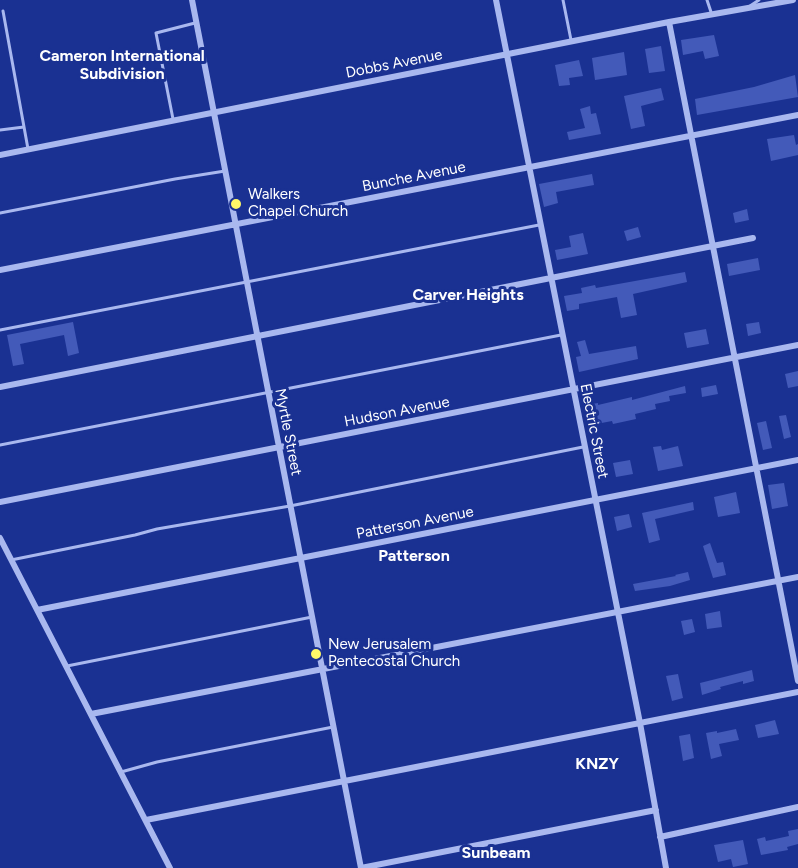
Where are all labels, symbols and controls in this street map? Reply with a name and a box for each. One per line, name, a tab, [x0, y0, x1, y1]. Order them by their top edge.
district label: Cameron International Subdivision	[39, 46, 205, 84]
street label: Dobbs Avenue	[344, 46, 444, 82]
street label: Bunche Avenue	[361, 158, 467, 196]
place label: Walkers Chapel Church	[248, 186, 348, 221]
marker: Walkers Chapel Church	[229, 197, 243, 211]
district label: Carver Heights	[412, 285, 524, 305]
street label: Electric Street	[576, 382, 612, 480]
street label: Myrtle Street	[271, 387, 305, 477]
street label: Hudson Avenue	[343, 393, 451, 431]
street label: Patterson Avenue	[355, 503, 475, 543]
district label: Patterson	[378, 546, 450, 566]
place label: New Jerusalem Pentecostal Church	[328, 636, 460, 671]
marker: New Jerusalem Pentecostal Church	[309, 647, 323, 661]
district label: KNZY	[575, 754, 619, 774]
district label: Sunbeam	[462, 843, 530, 863]

